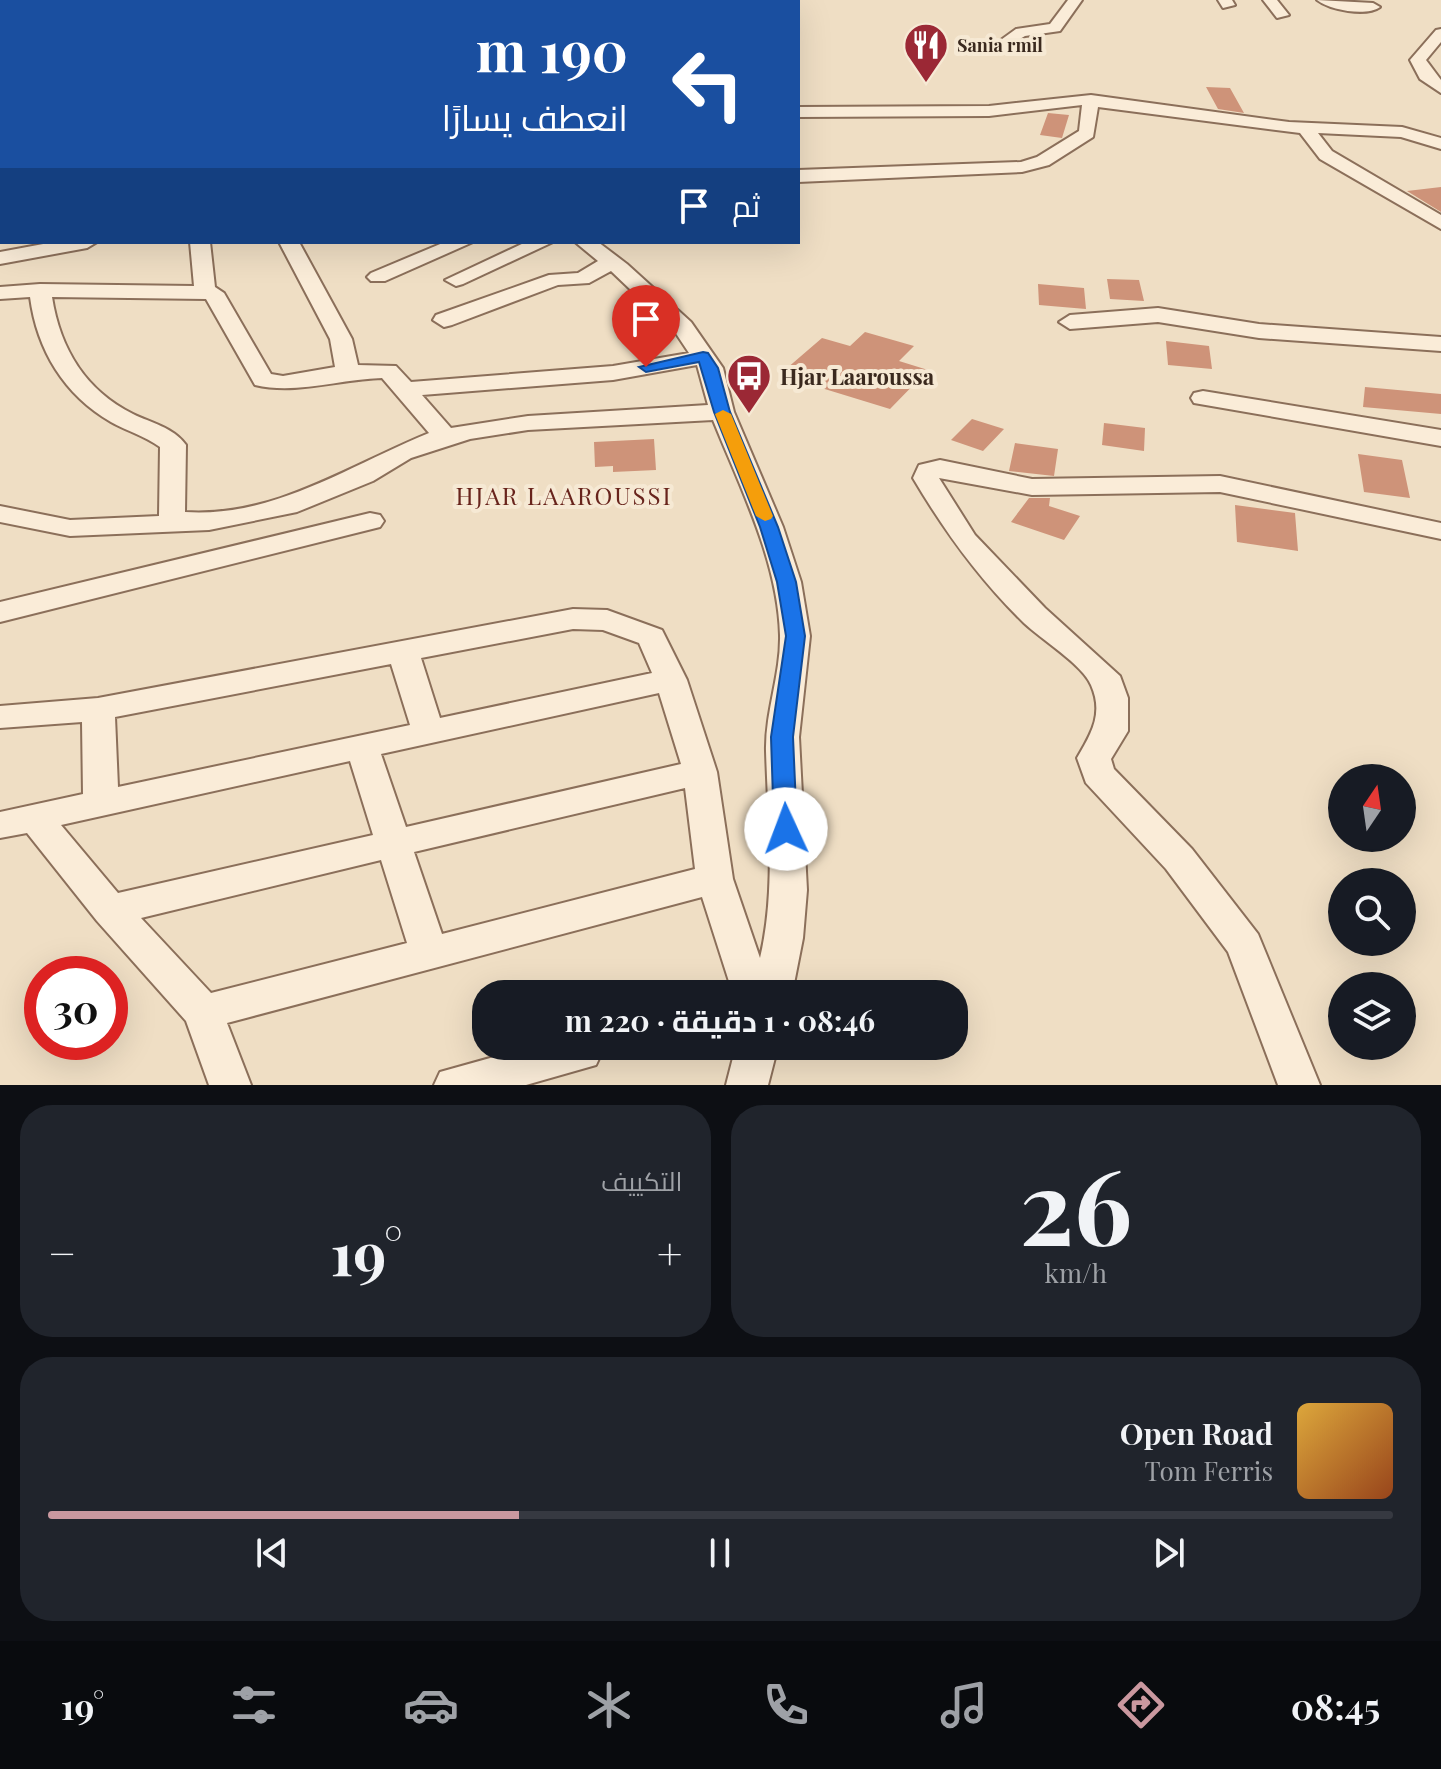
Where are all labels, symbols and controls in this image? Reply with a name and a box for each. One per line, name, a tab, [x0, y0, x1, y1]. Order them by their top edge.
text: 190 m	[476, 12, 628, 87]
restaurant icon: Sania rmil	[902, 21, 950, 84]
icon: left	[656, 32, 760, 136]
place label: Sania rmil	[957, 33, 1043, 57]
text: انعطف يسارًا	[442, 92, 628, 140]
icon: arrive	[672, 184, 716, 228]
text: ثم	[732, 185, 760, 225]
pin	[612, 285, 680, 367]
icon: arrive	[624, 297, 668, 341]
bus stop icon: Hjar Laaroussa	[725, 352, 773, 415]
place label: Hjar Laaroussa	[780, 361, 935, 391]
district label: HJAR LAAROUSSI	[455, 479, 673, 511]
north arrow	[1328, 764, 1416, 852]
map controls	[1328, 764, 1416, 1060]
position arrow	[744, 787, 828, 871]
button: search	[1328, 868, 1416, 956]
speed limit sign: 30	[24, 956, 128, 1060]
button: layers	[1328, 972, 1416, 1060]
text: 08:46 · 1 دقيقة · 220 m	[565, 1000, 875, 1040]
text: 26	[1019, 1133, 1132, 1272]
text: التكييف	[601, 1163, 683, 1198]
text: 19°	[330, 1211, 403, 1291]
text: −	[48, 1222, 76, 1281]
text: +	[657, 1222, 683, 1281]
text: km/h	[1045, 1255, 1107, 1290]
text: Open Road	[1120, 1413, 1273, 1453]
text: Tom Ferris	[1144, 1453, 1273, 1488]
icon: previous	[250, 1531, 294, 1575]
icon: pause	[698, 1531, 742, 1575]
icon: next	[1147, 1531, 1191, 1575]
icon: filters	[226, 1677, 282, 1733]
icon: car	[403, 1677, 459, 1733]
icon: climate	[581, 1677, 637, 1733]
icon: phone	[758, 1677, 814, 1733]
icon: music	[936, 1677, 992, 1733]
icon: directions	[1113, 1677, 1169, 1733]
text: 19°	[61, 1681, 104, 1729]
text: 08:45	[1291, 1681, 1380, 1729]

